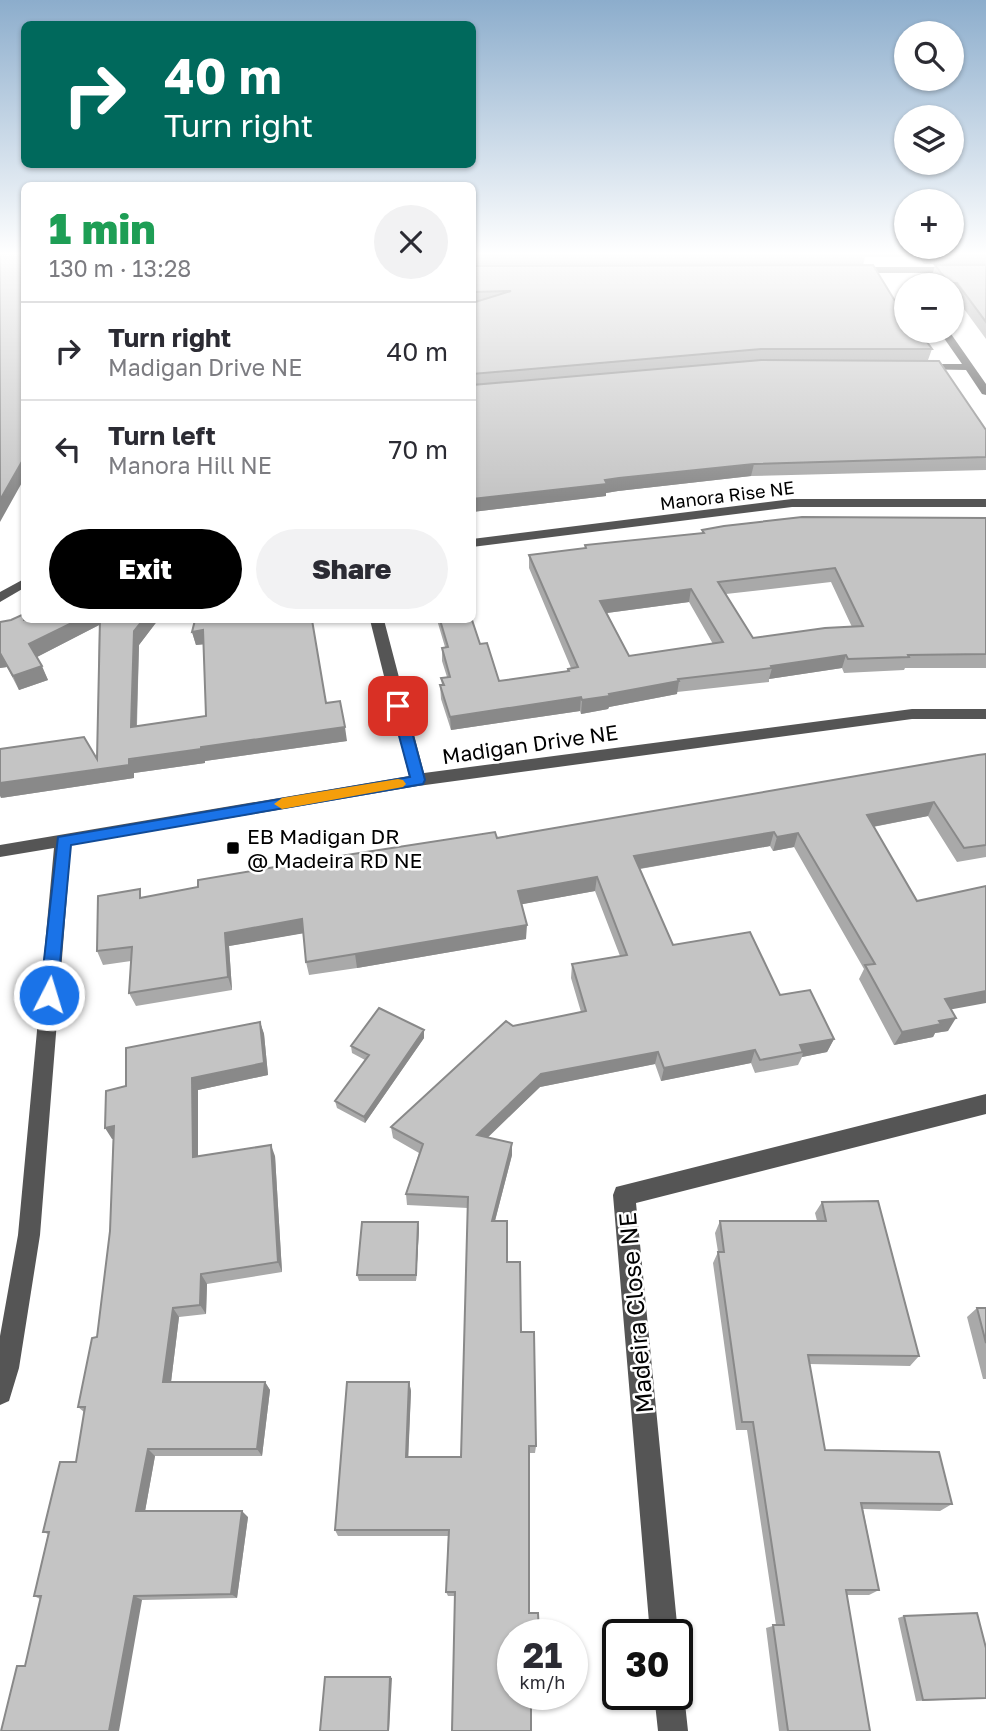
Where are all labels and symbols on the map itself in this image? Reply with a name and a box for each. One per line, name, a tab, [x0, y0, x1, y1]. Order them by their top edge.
street label: Manora Rise NE	[659, 476, 795, 514]
pin	[368, 676, 428, 736]
street label: Madigan Drive NE	[440, 719, 620, 769]
place label: EB Madigan DR @ Madeira RD NE	[247, 823, 422, 873]
marker: EB Madigan DR @ Madeira RD NE	[225, 840, 241, 856]
position arrow	[12, 958, 86, 1032]
street label: Madeira Close NE	[612, 1211, 658, 1415]
speed limit sign: 30	[602, 1619, 693, 1710]

